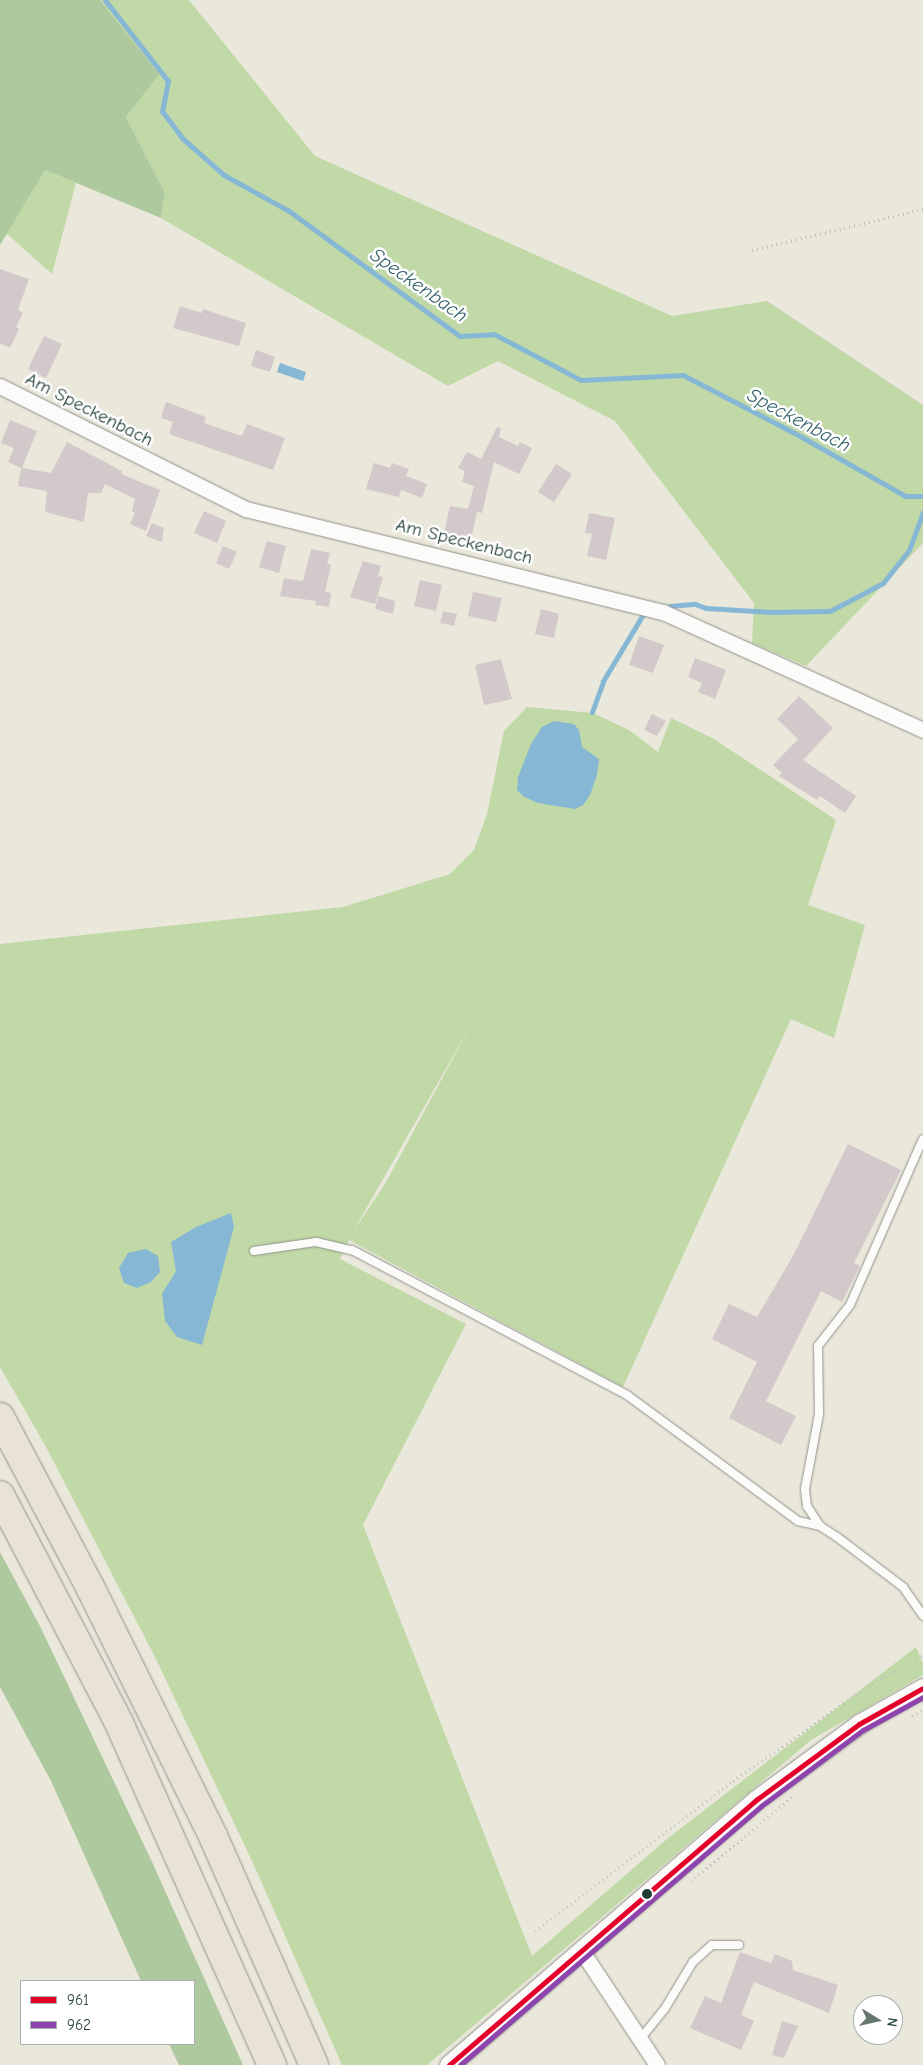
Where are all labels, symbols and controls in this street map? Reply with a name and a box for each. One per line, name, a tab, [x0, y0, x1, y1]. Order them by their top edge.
water label: Speckenbach	[366, 243, 472, 327]
street label: Am Speckenbach	[21, 368, 157, 452]
water label: Speckenbach	[743, 383, 855, 457]
street label: Am Speckenbach	[393, 514, 535, 570]
unlabelled marker	[642, 1889, 652, 1899]
legend	[20, 1980, 195, 2045]
text: 961	[67, 1991, 89, 2009]
north arrow	[853, 1995, 903, 2045]
text: 962	[67, 2016, 91, 2034]
text: N	[883, 2016, 901, 2028]

